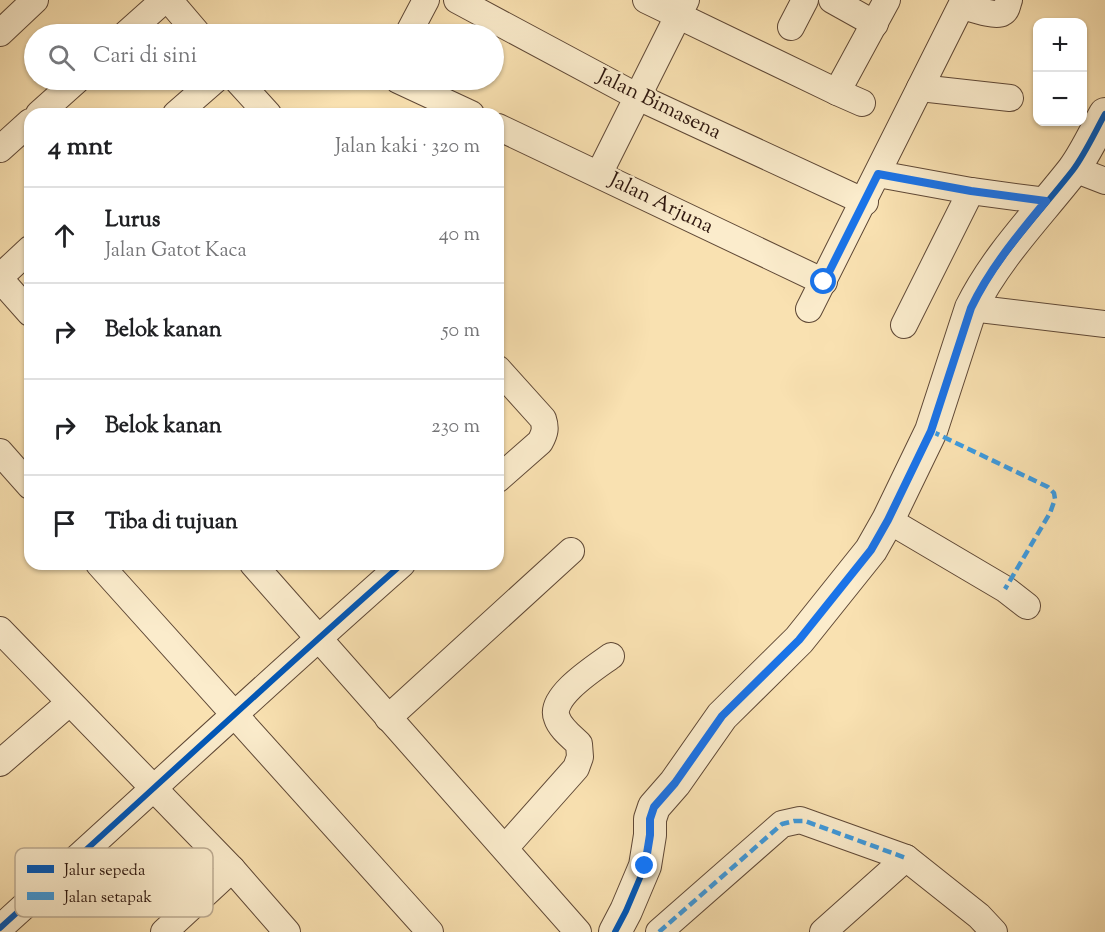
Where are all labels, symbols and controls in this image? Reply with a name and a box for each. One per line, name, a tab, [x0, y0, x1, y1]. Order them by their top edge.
map controls	[1033, 18, 1087, 126]
button: +	[1033, 18, 1087, 72]
search box	[24, 24, 504, 90]
icon: search	[45, 41, 78, 74]
text: Cari di sini	[93, 41, 197, 73]
street label: Jalan Bimasena	[591, 62, 726, 148]
button: −	[1033, 72, 1087, 126]
text: 4 mnt	[48, 129, 112, 166]
text: Jalan kaki · 320 m	[335, 133, 480, 162]
street label: Jalan Arjuna	[603, 165, 719, 242]
text: Lurus	[105, 205, 161, 237]
icon: ahead	[48, 219, 81, 252]
text: 40 m	[439, 221, 480, 250]
text: Jalan Gatot Kaca	[105, 237, 247, 266]
route start	[810, 268, 836, 294]
icon: right	[48, 315, 81, 348]
text: Belok kanan	[105, 315, 222, 347]
text: 50 m	[442, 317, 480, 346]
icon: right	[48, 411, 81, 444]
text: Belok kanan	[105, 411, 222, 443]
text: 230 m	[431, 413, 480, 442]
icon: arrive	[48, 507, 81, 540]
text: Tiba di tujuan	[105, 507, 238, 539]
legend	[15, 848, 213, 917]
route end	[631, 852, 657, 878]
text: Jalur sepeda	[63, 860, 146, 883]
text: Jalan setapak	[63, 887, 152, 910]

